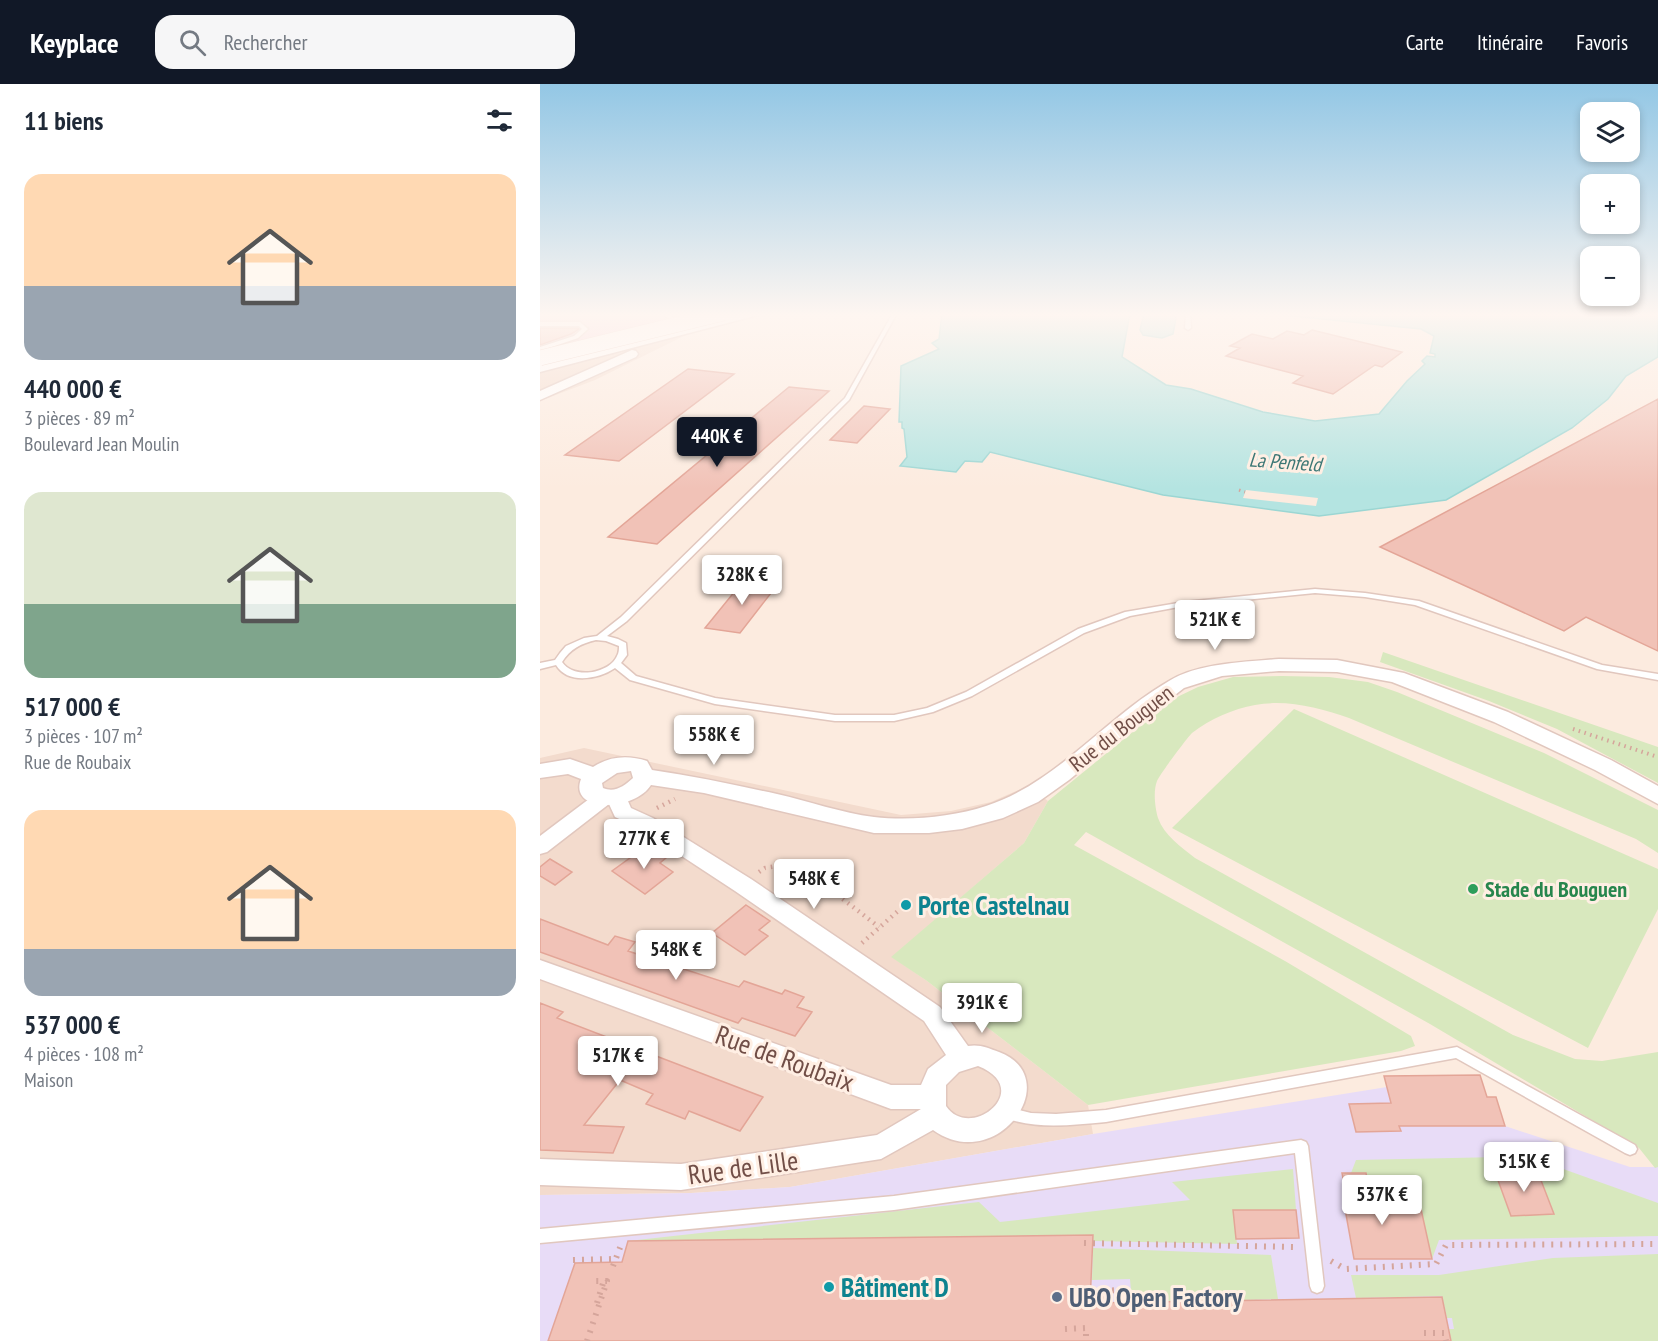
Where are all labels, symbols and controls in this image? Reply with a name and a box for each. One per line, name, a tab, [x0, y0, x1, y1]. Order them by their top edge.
search box	[155, 15, 575, 69]
text: Keyplace	[30, 24, 119, 61]
icon: search	[176, 26, 209, 59]
text: Rechercher	[224, 28, 308, 56]
text: Carte	[1406, 29, 1444, 56]
text: Itinéraire	[1477, 29, 1543, 56]
text: Favoris	[1576, 29, 1628, 56]
map controls	[1580, 102, 1640, 306]
button: layers	[1580, 102, 1640, 162]
text: 11 biens	[24, 104, 103, 137]
icon: filters	[483, 104, 516, 137]
button: +	[1580, 174, 1640, 234]
icon: home	[216, 213, 324, 321]
button: −	[1580, 246, 1640, 306]
text: 440 000 €	[24, 372, 122, 405]
text: 3 pièces · 89 m²	[24, 405, 135, 431]
pin: 440K €	[668, 417, 766, 468]
text: 440K €	[691, 423, 743, 449]
text: Boulevard Jean Moulin	[24, 431, 179, 457]
water label: La Penfeld	[1248, 447, 1324, 478]
icon: home	[216, 531, 324, 639]
pin: 328K €	[693, 555, 791, 606]
text: 328K €	[716, 561, 768, 587]
pin: 521K €	[1166, 600, 1264, 651]
text: 521K €	[1189, 606, 1241, 632]
street label: Rue du Bouguen	[1063, 679, 1179, 777]
text: 517 000 €	[24, 690, 121, 723]
pin: 558K €	[665, 715, 763, 766]
text: 558K €	[688, 721, 740, 747]
text: 3 pièces · 107 m²	[24, 723, 143, 749]
text: Rue de Roubaix	[24, 749, 131, 775]
pin: 277K €	[595, 819, 693, 870]
text: 277K €	[618, 825, 670, 851]
icon: home	[216, 849, 324, 957]
pin: 548K €	[765, 859, 863, 910]
text: 548K €	[788, 865, 840, 891]
place label: Stade du Bouguen	[1485, 875, 1627, 903]
marker: Stade du Bouguen	[1466, 882, 1480, 896]
place label: Porte Castelnau	[918, 888, 1069, 922]
marker: Porte Castelnau	[899, 898, 913, 912]
pin: 548K €	[627, 930, 725, 981]
text: 548K €	[650, 936, 702, 962]
pin: 391K €	[933, 983, 1031, 1034]
text: 391K €	[956, 989, 1008, 1015]
text: 537 000 €	[24, 1008, 121, 1041]
street label: Rue de Roubaix	[711, 1017, 859, 1099]
pin: 517K €	[569, 1036, 667, 1087]
text: 4 pièces · 108 m²	[24, 1041, 144, 1067]
text: 517K €	[592, 1042, 644, 1068]
text: Maison	[24, 1067, 73, 1093]
street label: Rue de Lille	[686, 1142, 800, 1192]
pin: 515K €	[1475, 1142, 1573, 1193]
text: 515K €	[1498, 1148, 1550, 1174]
pin: 537K €	[1333, 1175, 1431, 1226]
text: 537K €	[1356, 1181, 1408, 1207]
place label: Bâtiment D	[841, 1270, 949, 1304]
marker: Bâtiment D	[822, 1280, 836, 1294]
place label: UBO Open Factory	[1069, 1280, 1244, 1314]
marker: UBO Open Factory	[1050, 1290, 1064, 1304]

